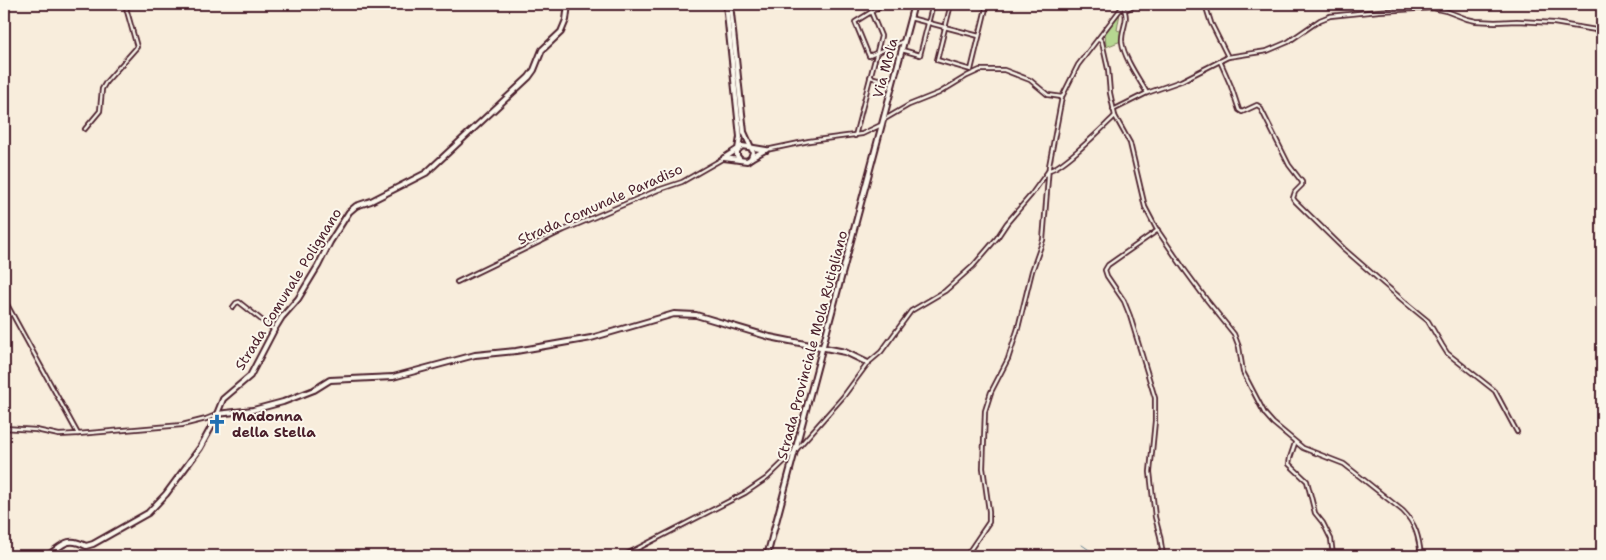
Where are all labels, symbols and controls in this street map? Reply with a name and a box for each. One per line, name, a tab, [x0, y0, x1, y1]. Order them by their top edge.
street label: Via Mola	[868, 36, 902, 100]
street label: Strada Comunale Paradiso	[515, 159, 685, 249]
street label: Strada Comunale Polignano	[231, 205, 345, 373]
street label: Strada Provinciale Mola Rutigliano	[773, 228, 851, 462]
place label: Madonna della Stella	[232, 407, 316, 441]
church icon: Madonna della Stella	[206, 413, 228, 435]

